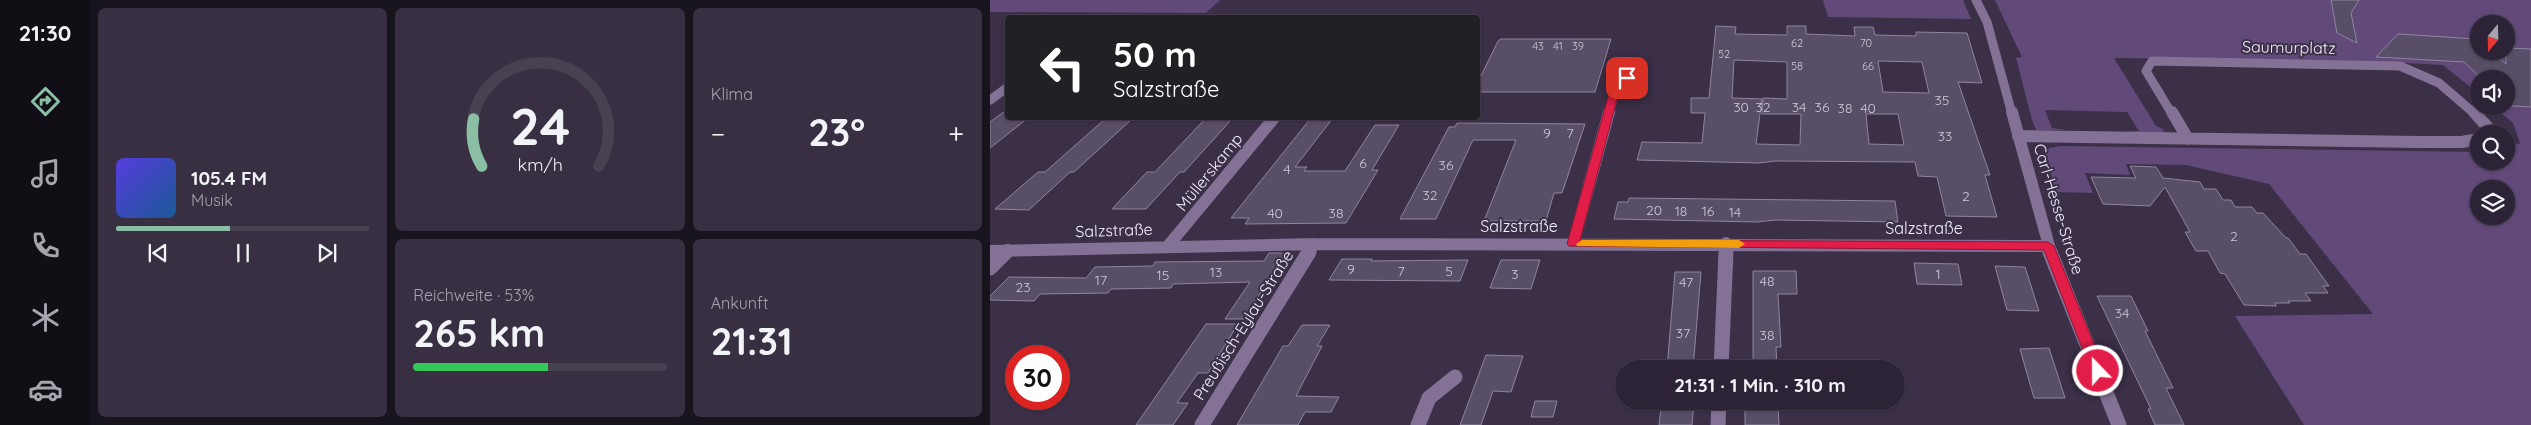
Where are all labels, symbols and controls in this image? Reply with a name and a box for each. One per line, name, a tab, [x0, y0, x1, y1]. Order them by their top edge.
north arrow	[2470, 15, 2515, 60]
map controls	[2470, 15, 2515, 225]
text: 21:30	[19, 19, 71, 47]
text: 50 m	[1113, 32, 1197, 76]
icon: left	[1030, 35, 1095, 100]
house number: 62	[1791, 36, 1803, 50]
house number: 70	[1860, 36, 1872, 50]
street label: Saumurplatz	[2242, 36, 2336, 58]
house number: 43	[1532, 39, 1544, 53]
house number: 41	[1553, 39, 1563, 53]
house number: 39	[1572, 39, 1584, 53]
house number: 52	[1718, 47, 1730, 61]
pin	[1606, 57, 1648, 99]
house number: 58	[1791, 59, 1803, 73]
house number: 66	[1862, 59, 1874, 73]
icon: arrive	[1613, 64, 1641, 92]
button: sound	[2470, 70, 2515, 115]
text: Salzstraße	[1113, 75, 1219, 103]
icon: directions	[28, 84, 63, 119]
text: Klima	[711, 84, 753, 104]
house number: 35	[1935, 91, 1949, 109]
text: 24	[510, 93, 570, 158]
house number: 30	[1733, 98, 1749, 116]
house number: 32	[1755, 98, 1771, 116]
house number: 34	[1792, 98, 1806, 116]
house number: 36	[1815, 98, 1830, 116]
house number: 38	[1838, 99, 1852, 117]
house number: 40	[1860, 99, 1876, 117]
text: 23°	[808, 108, 865, 156]
text: −	[711, 116, 725, 151]
text: +	[948, 116, 964, 151]
house number: 9	[1543, 124, 1551, 142]
house number: 7	[1566, 124, 1574, 142]
button: search	[2470, 125, 2515, 170]
house number: 33	[1938, 127, 1952, 145]
street label: Müllerskamp	[1171, 129, 1247, 215]
street label: Carl-Hesse-Straße	[2030, 141, 2088, 277]
text: km/h	[517, 153, 563, 175]
house number: 6	[1359, 154, 1367, 172]
icon: music	[28, 156, 63, 191]
house number: 36	[1439, 156, 1454, 174]
house number: 4	[1283, 160, 1291, 178]
text: 105.4 FM	[191, 166, 267, 190]
button: layers	[2470, 180, 2515, 225]
house number: 32	[1422, 186, 1438, 204]
house number: 2	[1962, 187, 1970, 205]
text: Musik	[191, 190, 233, 210]
house number: 20	[1646, 201, 1662, 219]
house number: 18	[1675, 202, 1687, 220]
house number: 16	[1702, 202, 1715, 220]
house number: 14	[1729, 203, 1741, 221]
house number: 40	[1267, 204, 1283, 222]
house number: 38	[1329, 204, 1343, 222]
street label: Salzstraße	[1480, 216, 1558, 236]
street label: Salzstraße	[1885, 218, 1963, 238]
street label: Salzstraße	[1075, 219, 1153, 241]
house number: 2	[2230, 227, 2238, 245]
icon: phone	[28, 228, 63, 263]
icon: previous	[144, 239, 172, 267]
icon: pause	[229, 239, 257, 267]
icon: next	[313, 239, 341, 267]
street label: Preußisch-Eylau-Straße	[1189, 246, 1297, 404]
house number: 9	[1347, 260, 1355, 278]
house number: 7	[1397, 262, 1405, 280]
house number: 5	[1445, 262, 1453, 280]
house number: 13	[1210, 263, 1222, 281]
house number: 3	[1511, 265, 1519, 283]
house number: 1	[1935, 265, 1941, 283]
house number: 15	[1157, 266, 1169, 284]
house number: 17	[1095, 271, 1107, 289]
house number: 48	[1760, 272, 1774, 290]
house number: 47	[1679, 273, 1693, 291]
house number: 23	[1015, 278, 1031, 296]
text: Reichweite · 53%	[413, 285, 534, 305]
text: Ankunft	[711, 293, 768, 313]
icon: climate	[28, 300, 63, 335]
house number: 34	[2115, 304, 2129, 322]
text: 265 km	[413, 309, 545, 357]
text: 21:31	[711, 317, 793, 365]
house number: 37	[1676, 324, 1690, 342]
house number: 38	[1760, 326, 1774, 344]
position arrow	[2071, 344, 2123, 396]
speed limit sign: 30	[1005, 345, 1070, 410]
icon: car	[28, 372, 63, 407]
text: 21:31 · 1 Min. · 310 m	[1674, 373, 1846, 397]

